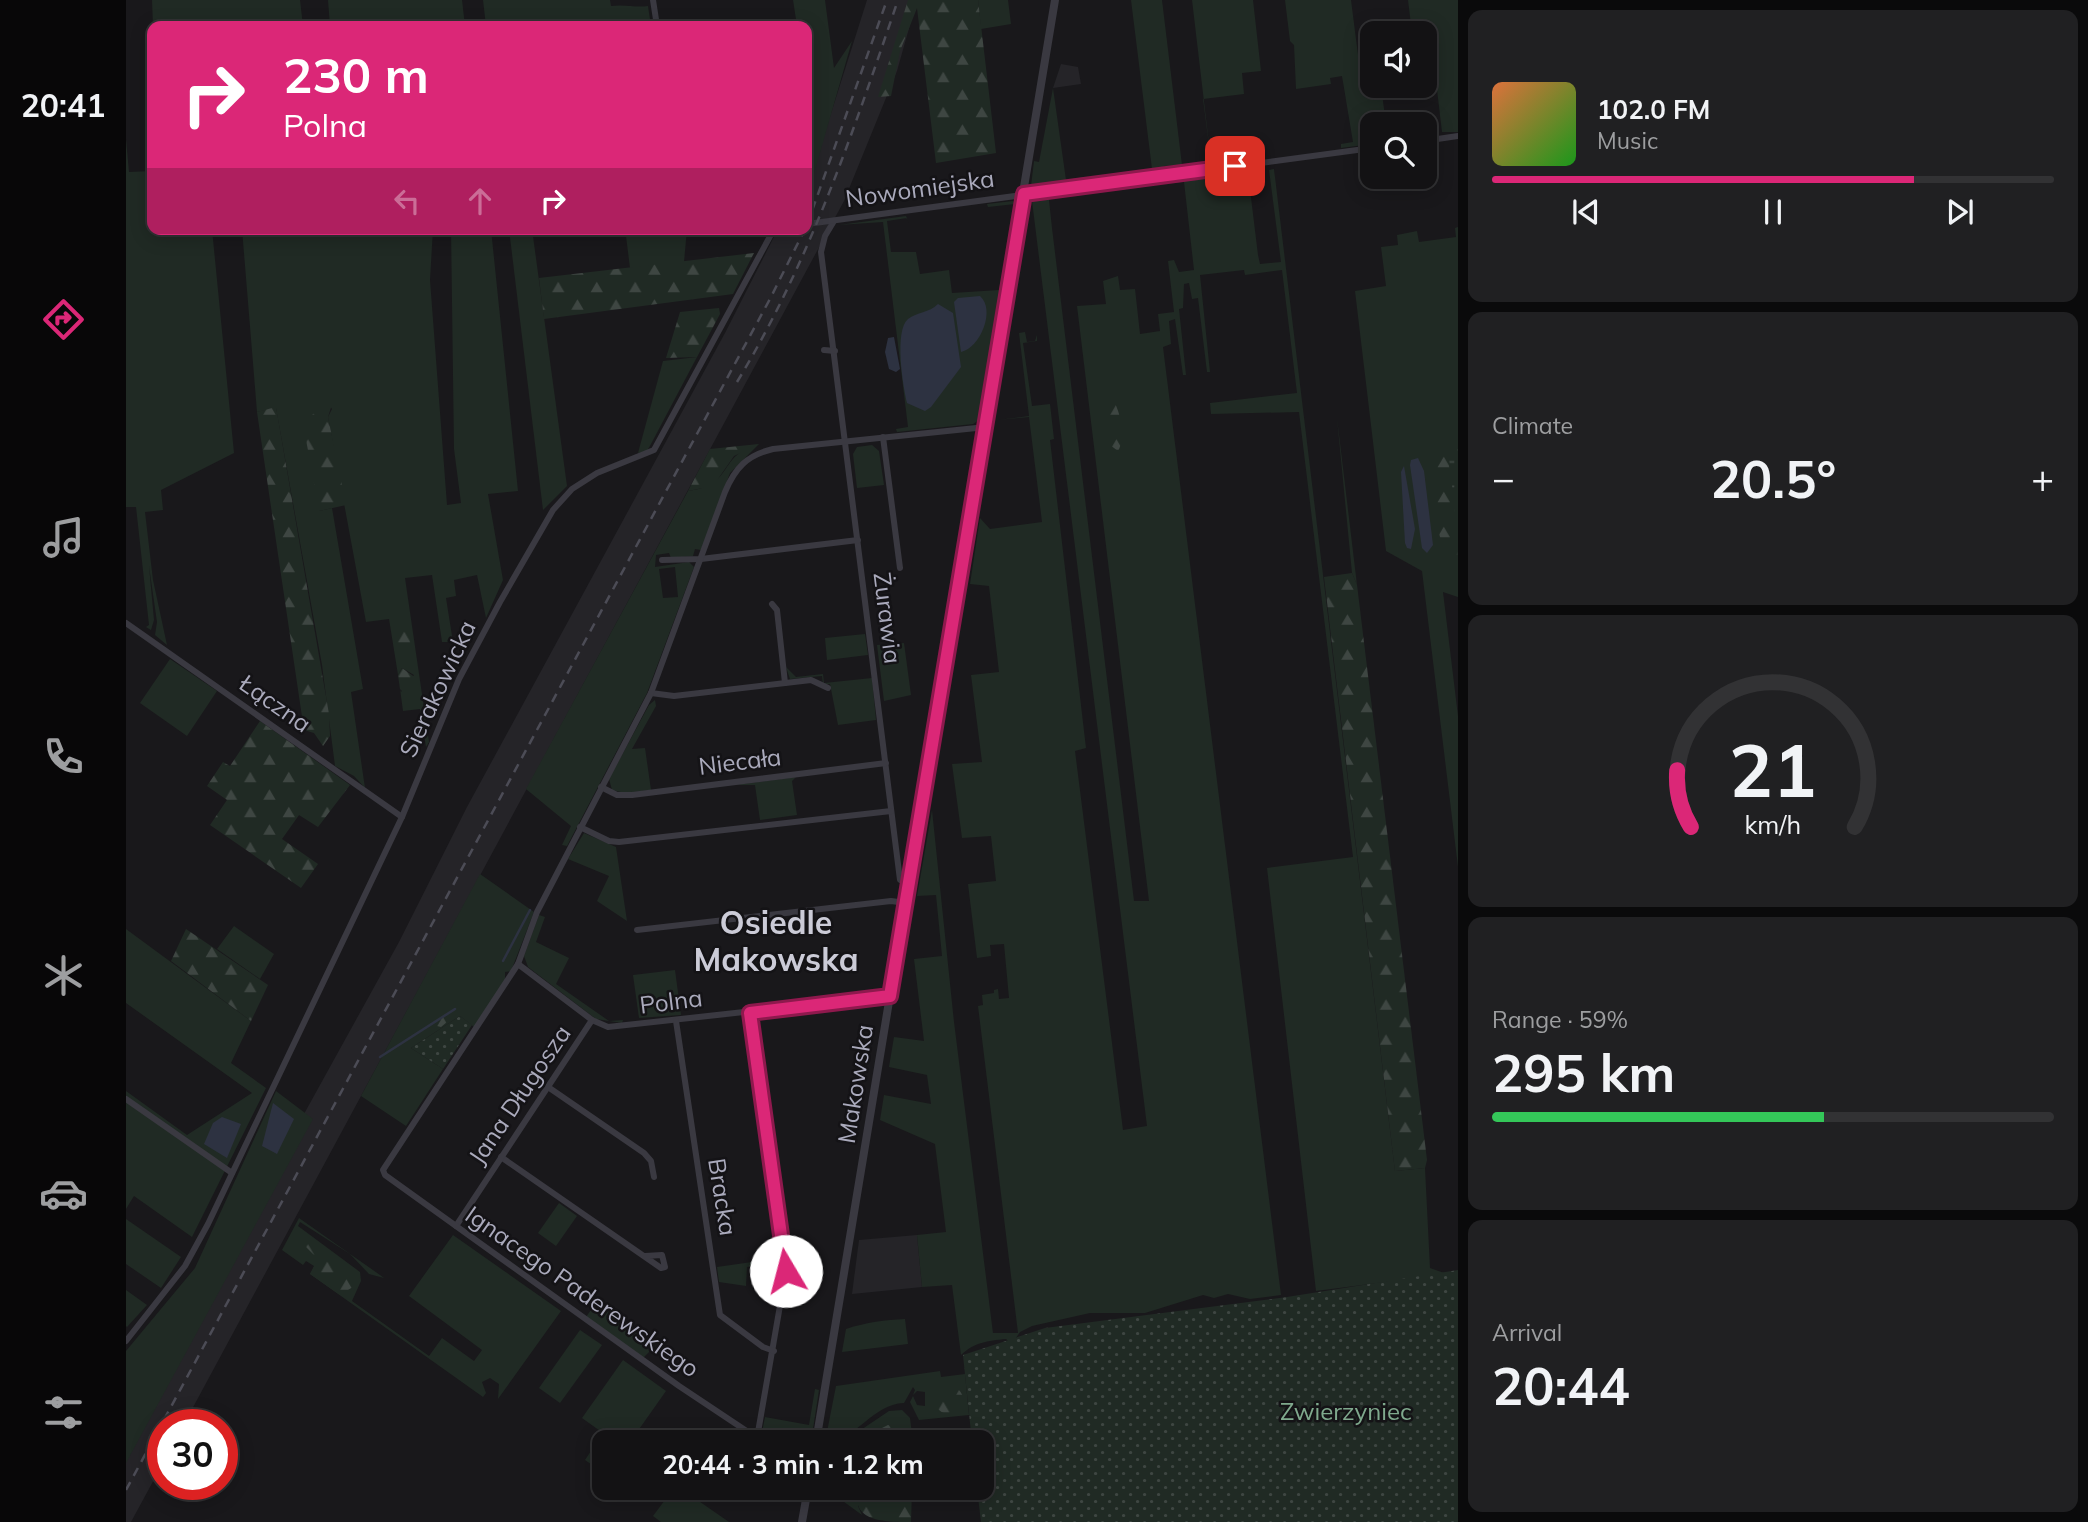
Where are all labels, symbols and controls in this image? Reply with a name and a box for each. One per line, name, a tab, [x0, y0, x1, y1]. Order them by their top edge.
map controls	[1360, 21, 1437, 189]
button: sound	[1360, 21, 1437, 98]
text: 230 m	[283, 44, 429, 105]
icon: right	[168, 49, 259, 140]
text: 20:41	[21, 85, 105, 125]
text: 102.0 FM	[1597, 93, 1710, 126]
text: Polna	[283, 105, 367, 145]
button: search	[1360, 112, 1437, 189]
text: Music	[1597, 126, 1658, 155]
pin	[1205, 136, 1265, 196]
icon: arrive	[1216, 147, 1254, 185]
street label: Nowomiejska	[844, 163, 996, 213]
icon: left	[388, 182, 426, 220]
icon: ahead	[461, 182, 499, 220]
icon: right	[534, 182, 572, 220]
icon: previous	[1567, 193, 1605, 231]
icon: pause	[1754, 193, 1792, 231]
icon: next	[1941, 193, 1979, 231]
icon: directions	[39, 295, 88, 344]
text: Climate	[1492, 411, 1573, 440]
text: 20.5°	[1710, 446, 1836, 511]
text: −	[1492, 454, 1515, 502]
text: +	[2031, 454, 2054, 502]
icon: music	[39, 513, 88, 562]
street label: Żurawia	[868, 571, 908, 665]
street label: Sierakowicka	[392, 615, 482, 762]
street label: Łączna	[233, 667, 317, 738]
text: 21	[1729, 724, 1817, 815]
icon: phone	[39, 732, 88, 781]
street label: Niecała	[697, 741, 783, 781]
text: km/h	[1745, 809, 1801, 840]
district label: Osiedle Makowska	[694, 902, 858, 979]
icon: climate	[39, 951, 88, 1000]
street label: Polna	[638, 982, 704, 1020]
text: Range · 59%	[1492, 1005, 1628, 1034]
street label: Jana Długosza	[462, 1019, 577, 1170]
street label: Makowska	[831, 1022, 879, 1145]
text: 295 km	[1492, 1040, 1675, 1105]
street label: Bracka	[702, 1156, 744, 1238]
icon: car	[39, 1169, 88, 1218]
street label: Ignacego Paderewskiego	[460, 1199, 705, 1383]
position arrow	[749, 1234, 823, 1308]
text: Arrival	[1492, 1318, 1562, 1347]
text: 20:44	[1492, 1353, 1630, 1418]
icon: filters	[39, 1388, 88, 1437]
park label: Zwierzyniec	[1280, 1396, 1412, 1426]
speed limit sign: 30	[147, 1409, 238, 1500]
text: 20:44 · 3 min · 1.2 km	[662, 1448, 924, 1481]

